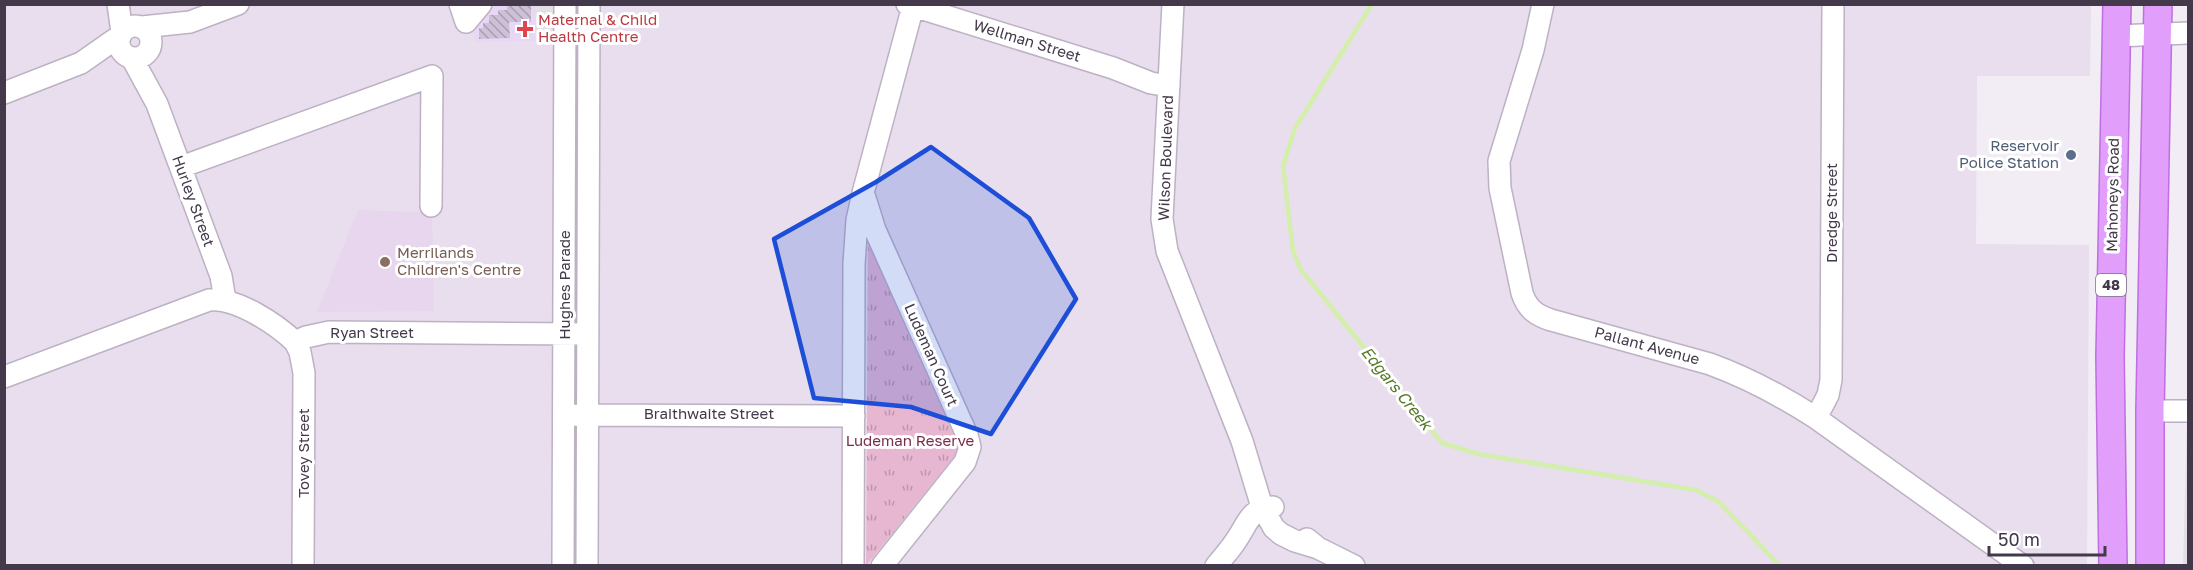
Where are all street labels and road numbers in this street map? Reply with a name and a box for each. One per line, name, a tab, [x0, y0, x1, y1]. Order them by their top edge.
street label: Wellman Street	[971, 15, 1083, 65]
street label: Wilson Boulevard	[1154, 95, 1176, 221]
street label: Mahoneys Road	[2102, 138, 2122, 252]
street label: Hurley Street	[169, 153, 219, 249]
street label: Dredge Street	[1822, 163, 1840, 263]
street label: Hughes Parade	[555, 230, 573, 340]
road number: 48	[2096, 274, 2126, 296]
street label: Ludeman Court	[901, 301, 963, 409]
street label: Pallant Avenue	[1593, 322, 1702, 368]
street label: Ryan Street	[330, 323, 414, 341]
street label: Braithwaite Street	[644, 404, 774, 422]
street label: Tovey Street	[294, 408, 312, 498]

